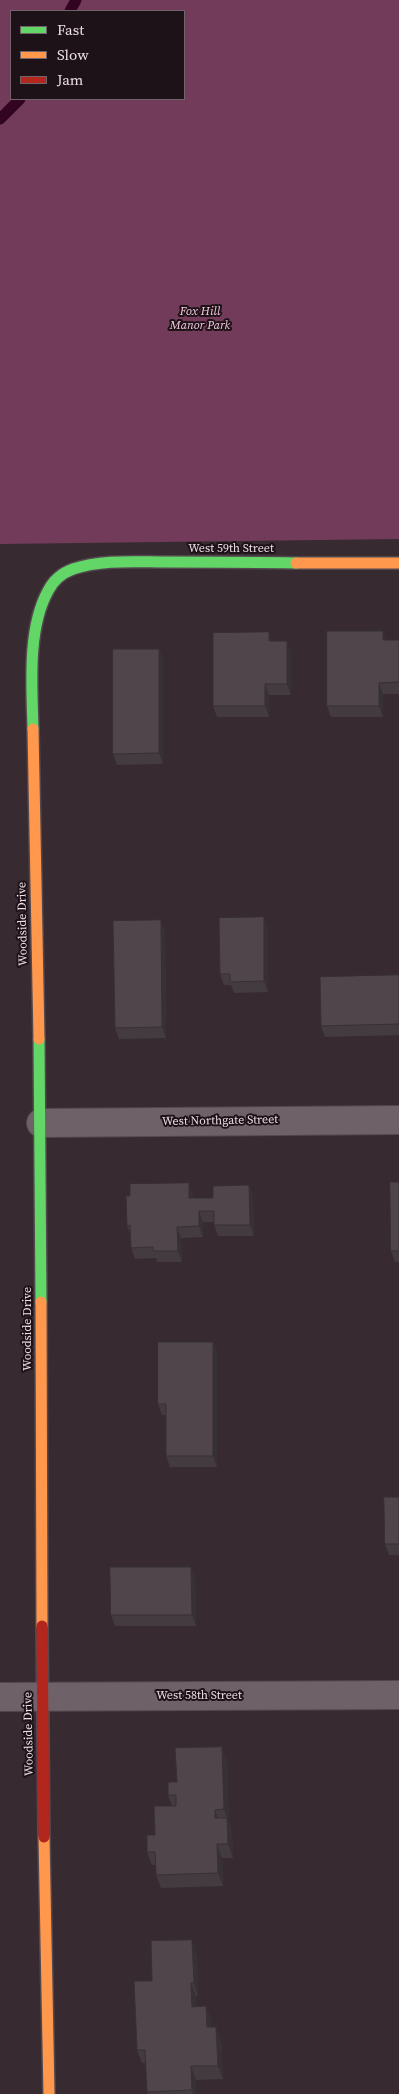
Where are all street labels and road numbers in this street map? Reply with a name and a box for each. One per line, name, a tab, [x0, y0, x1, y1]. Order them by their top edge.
street label: West 59th Street	[188, 542, 274, 556]
street label: Woodside Drive	[15, 882, 31, 966]
street label: West Northgate Street	[162, 1113, 278, 1129]
street label: Woodside Drive	[21, 1287, 35, 1371]
street label: West 58th Street	[156, 1689, 242, 1703]
street label: Woodside Drive	[21, 1692, 37, 1776]

